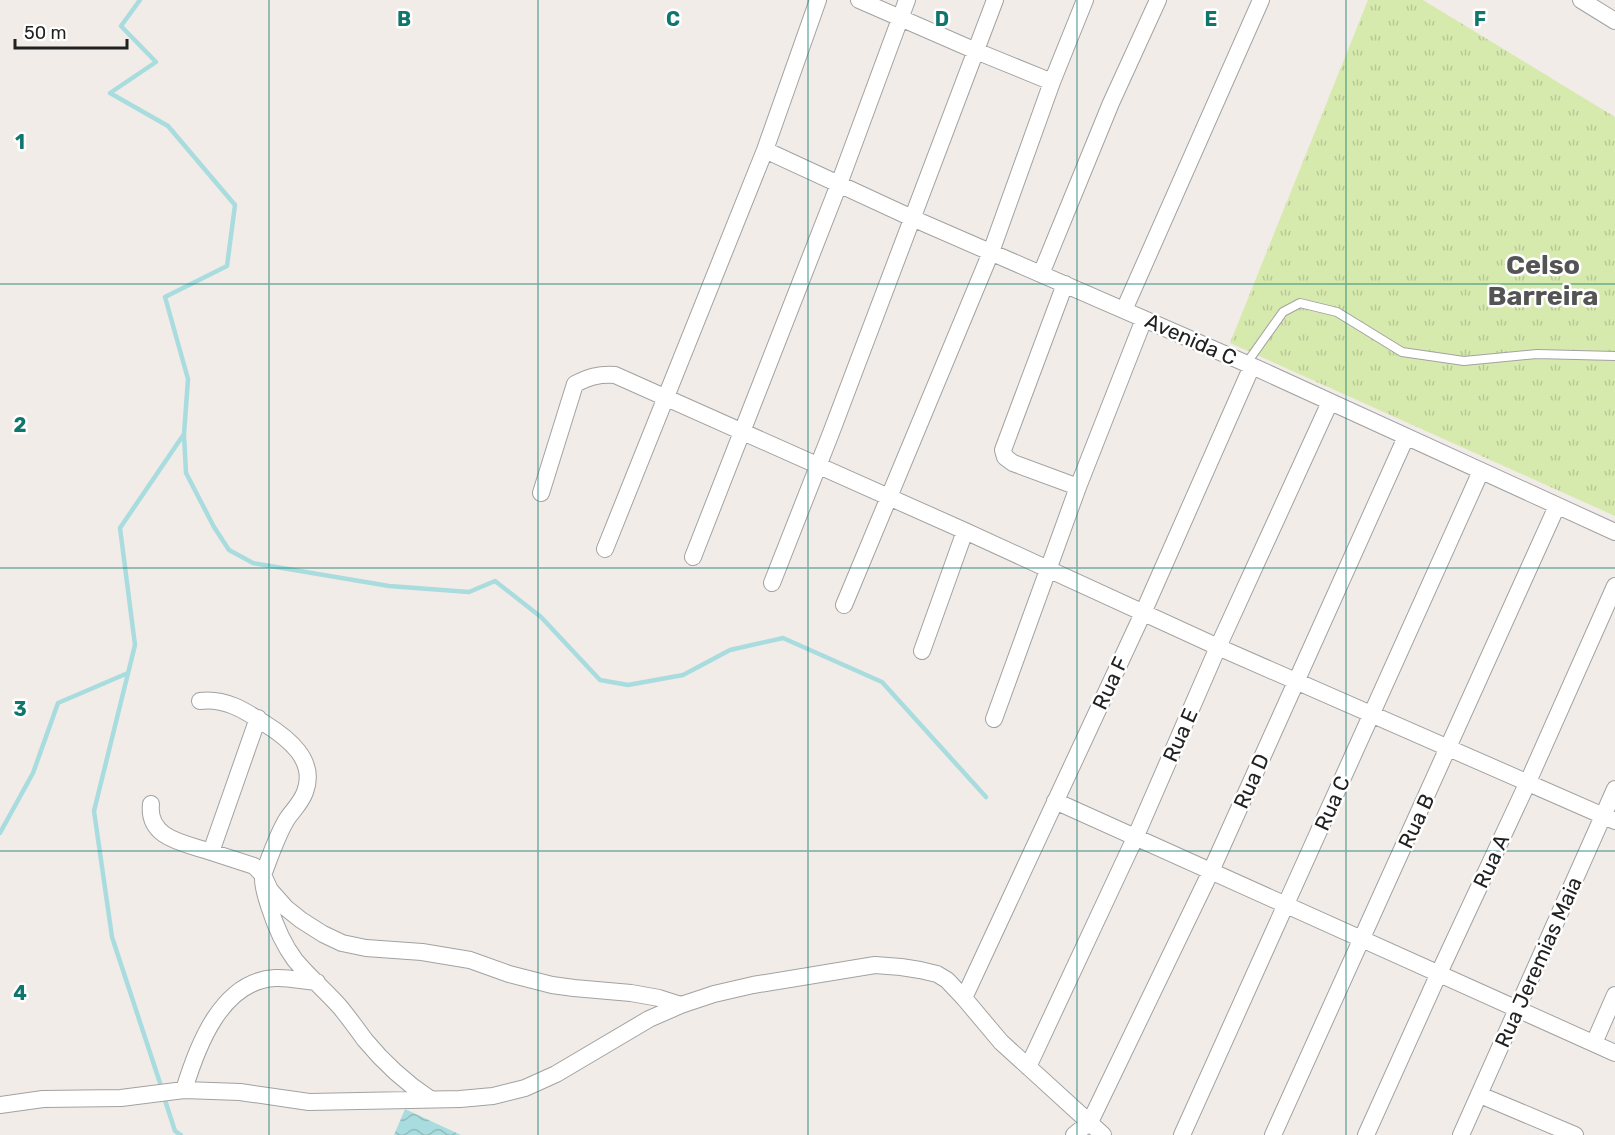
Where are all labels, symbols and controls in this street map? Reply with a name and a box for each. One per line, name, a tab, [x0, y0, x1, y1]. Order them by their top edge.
text: B	[397, 7, 411, 31]
text: C	[666, 7, 680, 31]
text: D	[935, 7, 949, 31]
text: E	[1205, 7, 1217, 31]
text: F	[1474, 7, 1486, 31]
scale bar	[15, 12, 128, 50]
text: 50 m	[24, 22, 67, 44]
text: 1	[15, 130, 25, 154]
district label: Celso Barreira	[1487, 249, 1599, 312]
street label: Avenida C	[1141, 308, 1241, 370]
text: 2	[14, 413, 27, 437]
street label: Rua F	[1087, 653, 1133, 713]
text: 3	[13, 697, 27, 721]
street label: Rua E	[1157, 704, 1203, 766]
street label: Rua D	[1228, 750, 1274, 812]
street label: Rua C	[1309, 772, 1355, 834]
street label: Rua B	[1393, 790, 1439, 852]
street label: Rua A	[1468, 830, 1514, 892]
street label: Rua Jeremias Maia	[1489, 873, 1587, 1051]
text: 4	[13, 981, 27, 1005]

